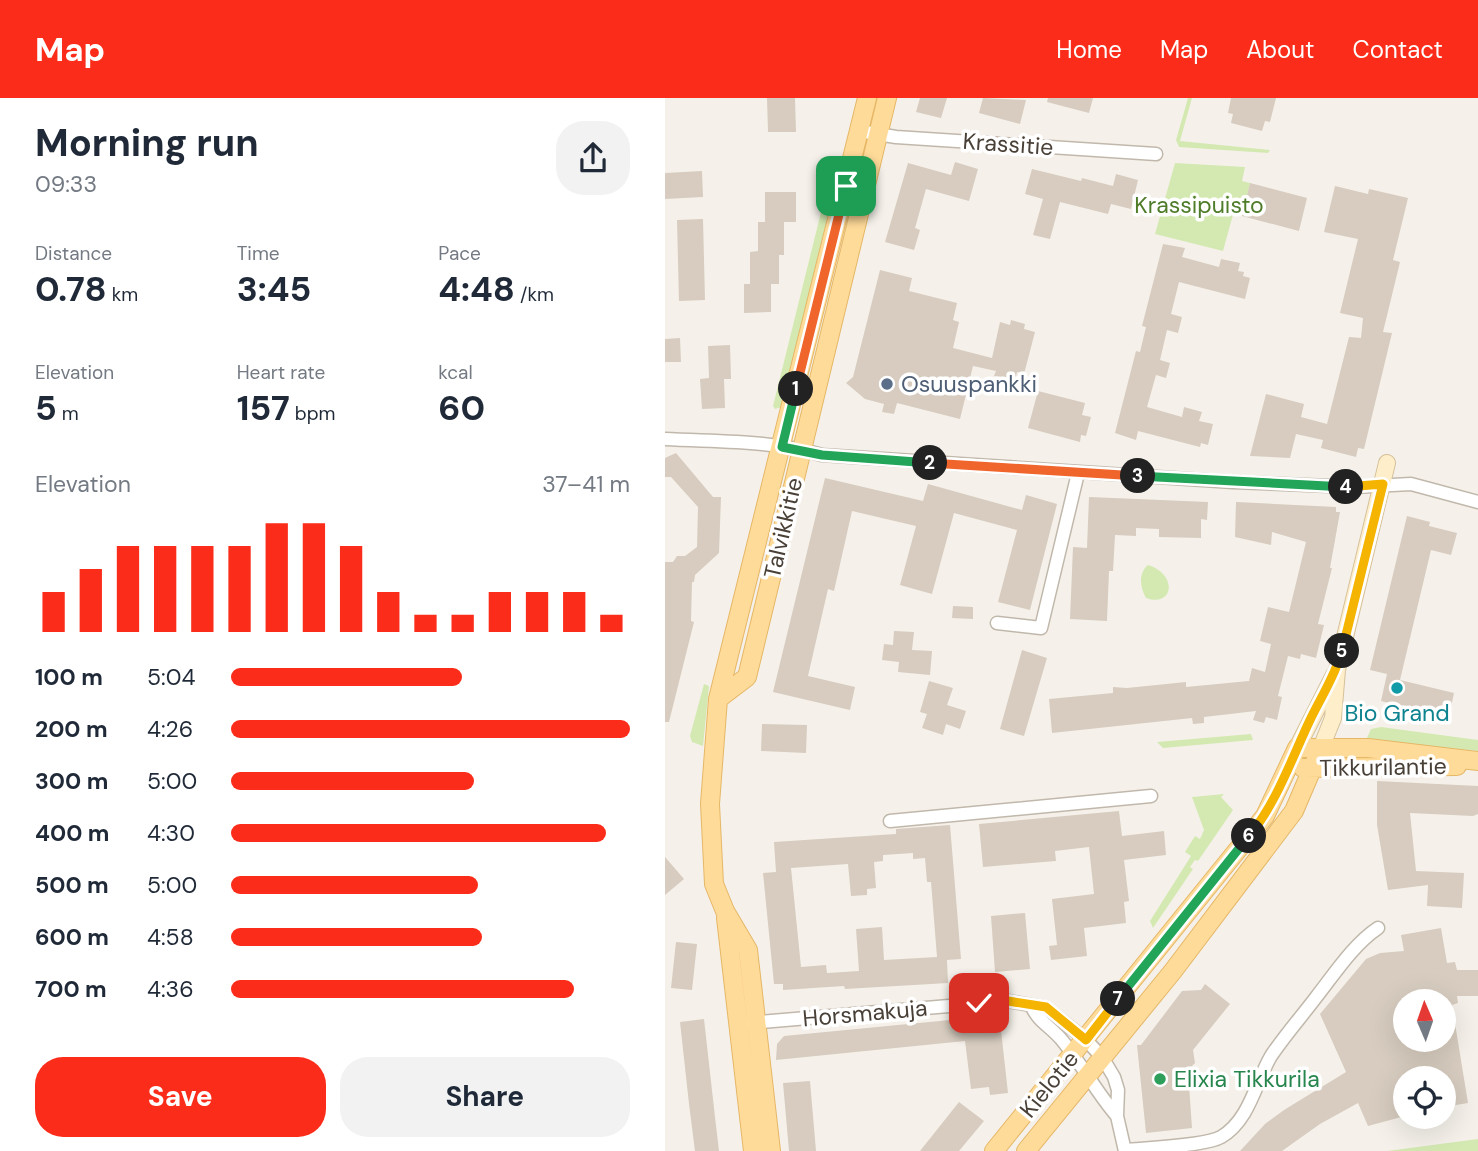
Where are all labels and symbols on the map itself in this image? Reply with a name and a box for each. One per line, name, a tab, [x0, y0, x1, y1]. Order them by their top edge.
street label: Krassitie	[962, 126, 1054, 162]
pin	[816, 156, 876, 216]
park label: Krassipuisto	[1134, 190, 1264, 220]
place label: Osuuspankki	[901, 369, 1037, 399]
pin: 1	[779, 372, 813, 406]
marker: Osuuspankki	[879, 376, 895, 392]
pin: 2	[912, 446, 947, 480]
pin: 3	[1121, 458, 1155, 494]
pin: 4	[1329, 470, 1363, 504]
street label: Talvikkitie	[757, 475, 809, 581]
pin: 5	[1325, 634, 1359, 668]
marker: Bio Grand	[1389, 680, 1405, 696]
place label: Bio Grand	[1344, 698, 1450, 728]
street label: Tikkurilantie	[1319, 751, 1447, 783]
pin: 6	[1231, 818, 1267, 854]
pin	[949, 973, 1009, 1033]
pin: 7	[1100, 982, 1135, 1016]
north arrow	[1393, 989, 1456, 1052]
street label: Horsmakuja	[801, 993, 929, 1033]
street label: Kielotie	[1013, 1044, 1085, 1124]
place label: Elixia Tikkurila	[1174, 1064, 1320, 1094]
marker: Elixia Tikkurila	[1152, 1071, 1168, 1087]

